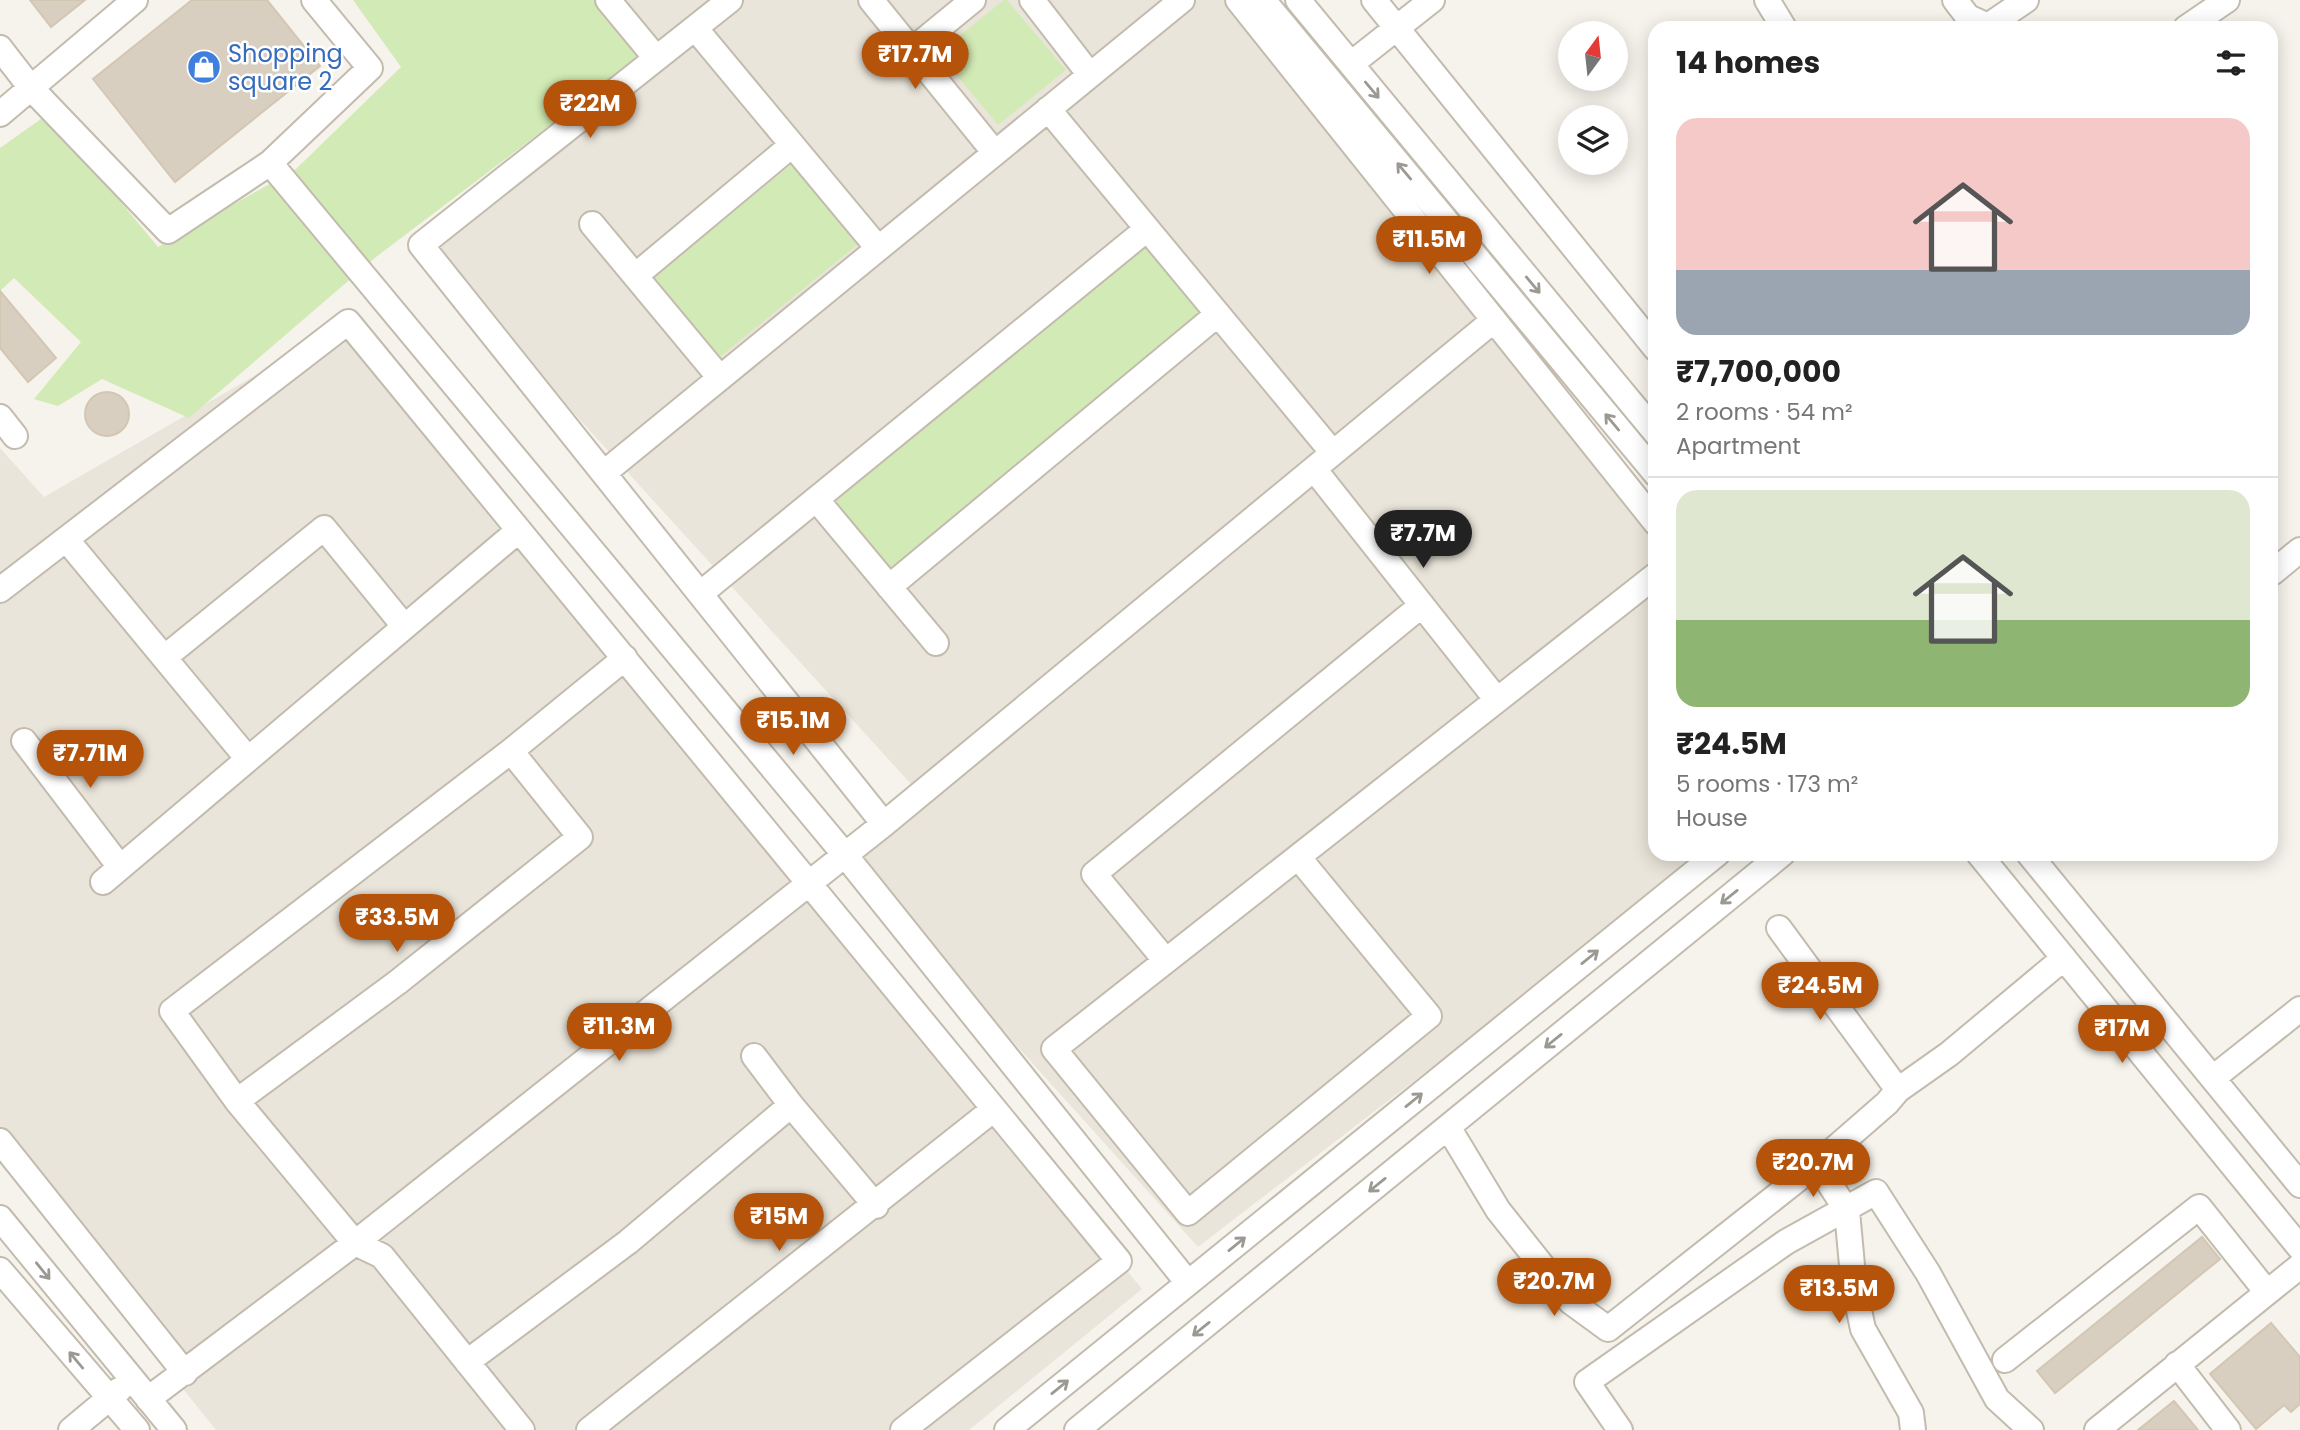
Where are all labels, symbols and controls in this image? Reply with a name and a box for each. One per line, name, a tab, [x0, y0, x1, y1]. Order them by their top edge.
north arrow	[1558, 21, 1628, 91]
map controls	[1558, 21, 1628, 175]
pin: ₹17.7M	[858, 32, 972, 91]
place label: Shopping square 2	[228, 37, 343, 98]
text: ₹17.7M	[878, 38, 952, 70]
text: 14 homes	[1676, 41, 1820, 84]
icon: filters	[2212, 44, 2250, 82]
shop icon: Shopping square 2	[185, 48, 223, 86]
pin: ₹22M	[549, 80, 631, 140]
one-way arrow	[1365, 81, 1380, 99]
text: ₹22M	[559, 87, 621, 119]
button: layers	[1558, 105, 1628, 175]
one-way arrow	[1396, 162, 1412, 180]
icon: home	[1900, 164, 2026, 290]
pin: ₹11.5M	[1372, 216, 1486, 276]
text: ₹11.5M	[1392, 223, 1466, 255]
one-way arrow	[1525, 275, 1541, 293]
text: ₹7,700,000	[1676, 350, 1841, 393]
text: 2 rooms · 54 m²	[1676, 396, 1853, 428]
one-way arrow	[1604, 413, 1620, 431]
text: Apartment	[1676, 430, 1801, 462]
pin: ₹7.7M	[1374, 510, 1472, 570]
text: ₹7.7M	[1390, 517, 1456, 549]
icon: home	[1900, 536, 2026, 662]
pin: ₹15.1M	[736, 698, 850, 757]
text: ₹15.1M	[756, 704, 830, 736]
text: ₹24.5M	[1676, 722, 1787, 765]
pin: ₹7.71M	[33, 730, 147, 790]
text: ₹7.71M	[53, 737, 127, 769]
text: 5 rooms · 173 m²	[1676, 768, 1858, 800]
text: House	[1676, 802, 1748, 834]
one-way arrow	[1721, 889, 1739, 905]
pin: ₹33.5M	[340, 894, 454, 954]
text: ₹33.5M	[355, 901, 439, 933]
one-way arrow	[1581, 949, 1599, 965]
pin: ₹24.5M	[1763, 962, 1877, 1022]
text: ₹24.5M	[1777, 969, 1863, 1001]
pin: ₹11.3M	[562, 1004, 676, 1063]
pin: ₹17M	[2081, 1006, 2163, 1065]
text: ₹11.3M	[583, 1010, 655, 1042]
text: ₹17M	[2094, 1012, 2150, 1044]
one-way arrow	[1545, 1033, 1563, 1049]
one-way arrow	[1404, 1093, 1422, 1108]
pin: ₹20.7M	[1756, 1140, 1870, 1199]
text: ₹20.7M	[1772, 1146, 1854, 1178]
one-way arrow	[1368, 1177, 1386, 1193]
pin: ₹15M	[738, 1194, 820, 1253]
text: ₹15M	[750, 1200, 808, 1232]
one-way arrow	[1227, 1236, 1245, 1251]
pin: ₹20.7M	[1497, 1258, 1611, 1318]
one-way arrow	[35, 1262, 51, 1280]
text: ₹20.7M	[1513, 1265, 1595, 1297]
pin: ₹13.5M	[1782, 1266, 1896, 1325]
text: ₹13.5M	[1800, 1272, 1878, 1304]
one-way arrow	[1192, 1321, 1210, 1337]
one-way arrow	[68, 1352, 84, 1370]
one-way arrow	[1051, 1379, 1069, 1395]

